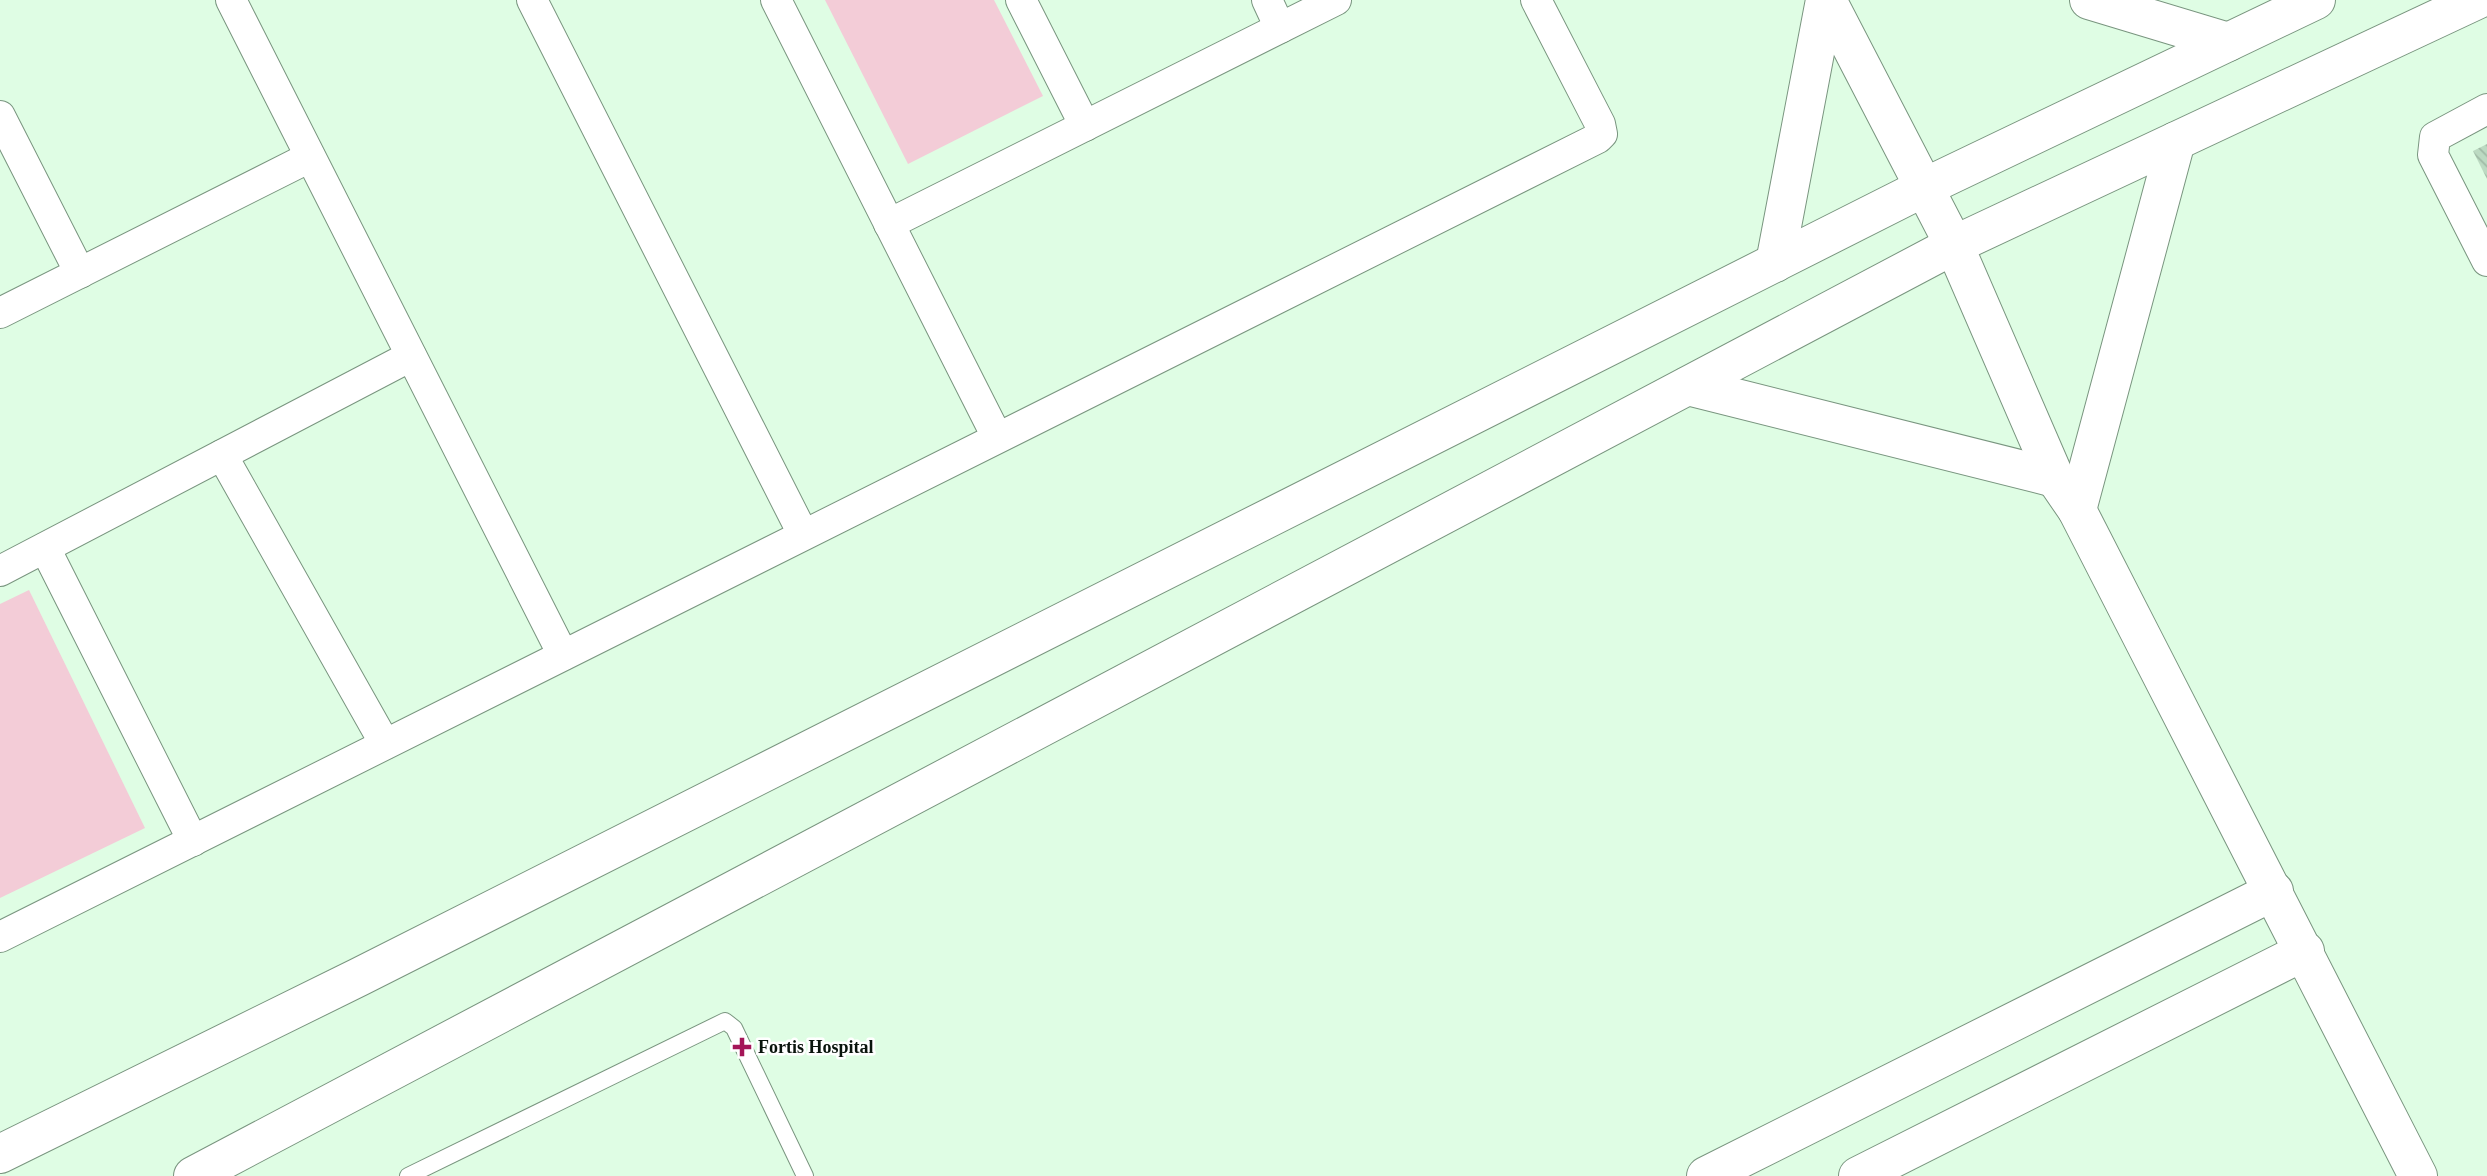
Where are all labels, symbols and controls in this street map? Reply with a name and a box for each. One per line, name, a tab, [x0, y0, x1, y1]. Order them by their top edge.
marker: Fortis Hospital	[732, 1037, 752, 1057]
place label: Fortis Hospital	[758, 1037, 874, 1057]

